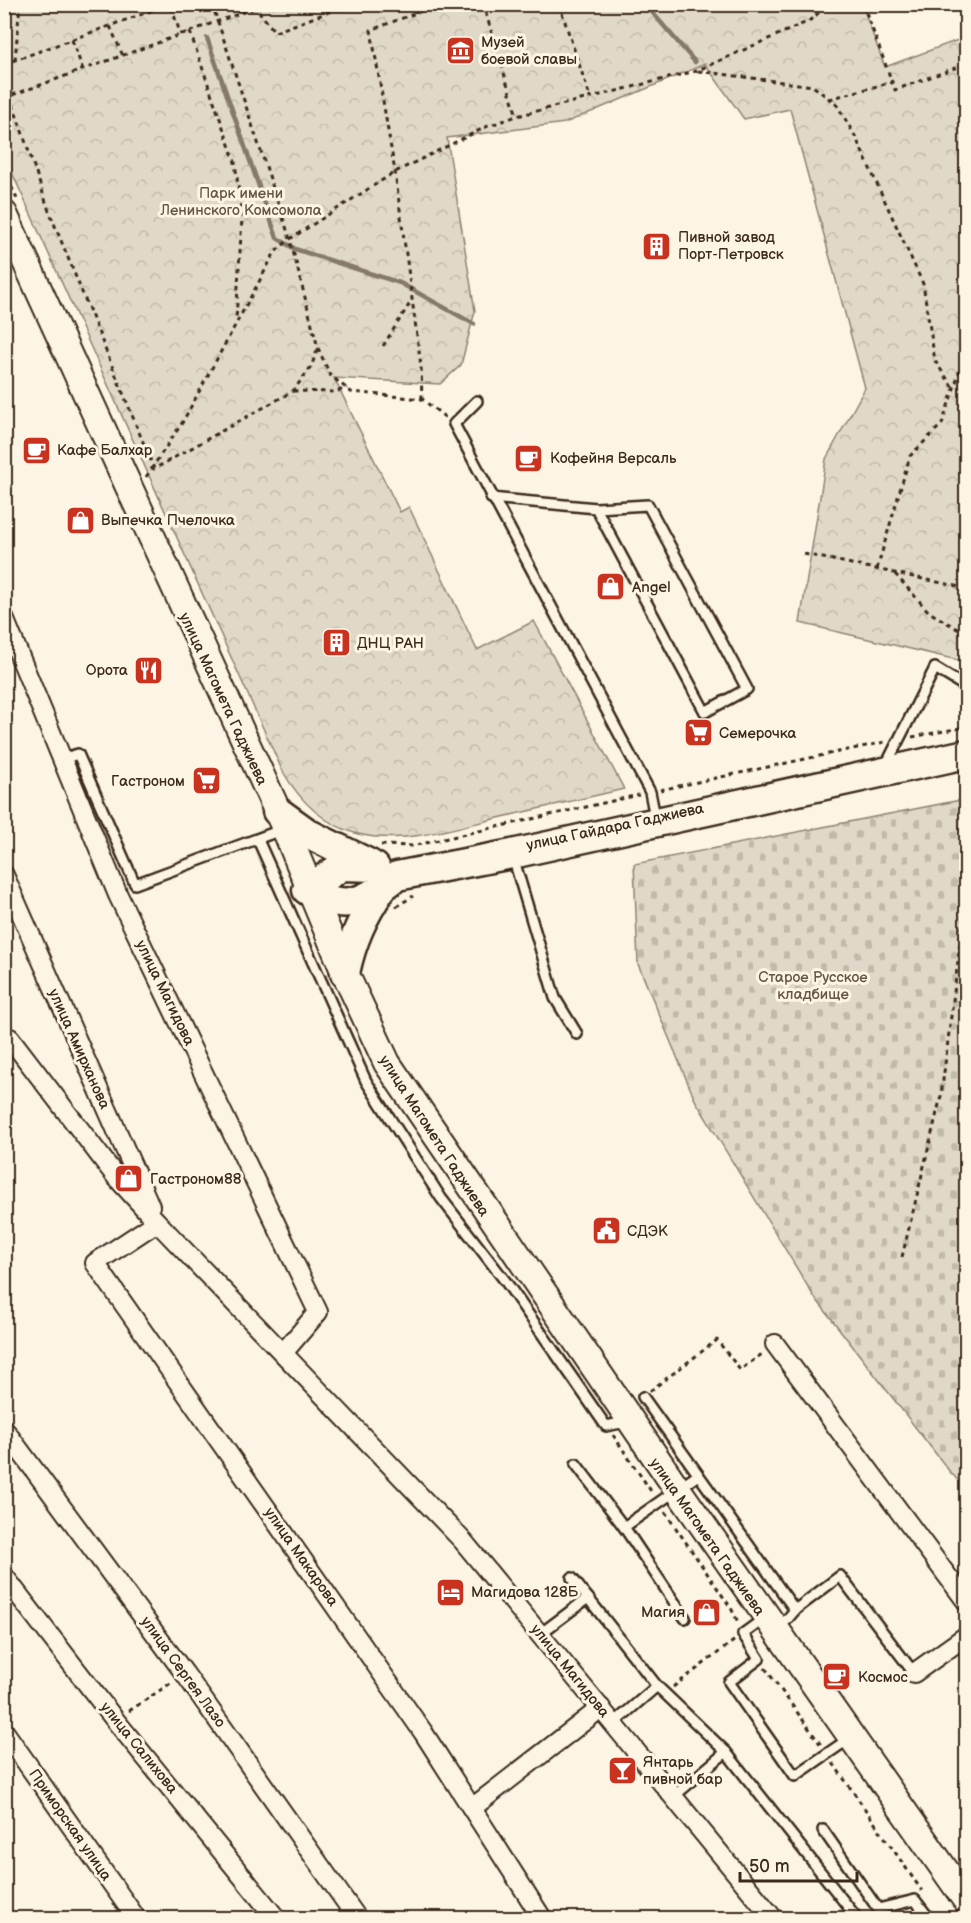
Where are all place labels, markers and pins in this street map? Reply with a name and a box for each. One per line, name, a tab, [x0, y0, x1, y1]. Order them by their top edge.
place label: Музей боевой славы	[481, 33, 577, 69]
museum icon: Музей боевой славы	[444, 35, 476, 67]
place label: Пивной завод Порт-Петровск	[678, 228, 784, 264]
building icon: Пивной завод Порт-Петровск	[641, 230, 673, 262]
cafe icon: Кафе Балхар	[20, 434, 52, 466]
place label: Кафе Балхар	[57, 441, 153, 460]
cafe icon: Кофейня Версаль	[513, 442, 545, 474]
place label: Кофейня Версаль	[550, 449, 677, 468]
shop icon: Выпечка Пчелочка	[64, 504, 96, 536]
place label: Выпечка Пчелочка	[101, 511, 235, 530]
shop icon: Angel	[595, 571, 627, 603]
place label: Angel	[632, 578, 671, 597]
building icon: ДНЦ РАН	[320, 627, 352, 659]
place label: ДНЦ РАН	[357, 634, 424, 653]
restaurant icon: Орота	[133, 654, 165, 686]
place label: Орота	[86, 661, 128, 680]
supermarket icon: Семерочка	[682, 717, 714, 749]
place label: Семерочка	[719, 724, 797, 743]
supermarket icon: Гастроном	[190, 765, 222, 797]
place label: Гастроном	[111, 772, 185, 791]
shop icon: Гастроном88	[113, 1163, 145, 1195]
place label: Гастроном88	[150, 1170, 242, 1189]
public building icon: СДЭК	[590, 1215, 622, 1247]
place label: СДЭК	[627, 1222, 668, 1241]
hotel icon: Магидова 128Б	[434, 1576, 466, 1608]
place label: Магидова 128Б	[471, 1583, 579, 1602]
shop icon: Магия	[690, 1596, 722, 1628]
place label: Магия	[641, 1603, 685, 1622]
cafe icon: Космос	[821, 1661, 853, 1693]
place label: Космос	[858, 1668, 909, 1687]
place label: Янтарь пивной бар	[643, 1753, 723, 1789]
bar icon: Янтарь пивной бар	[606, 1755, 638, 1787]

